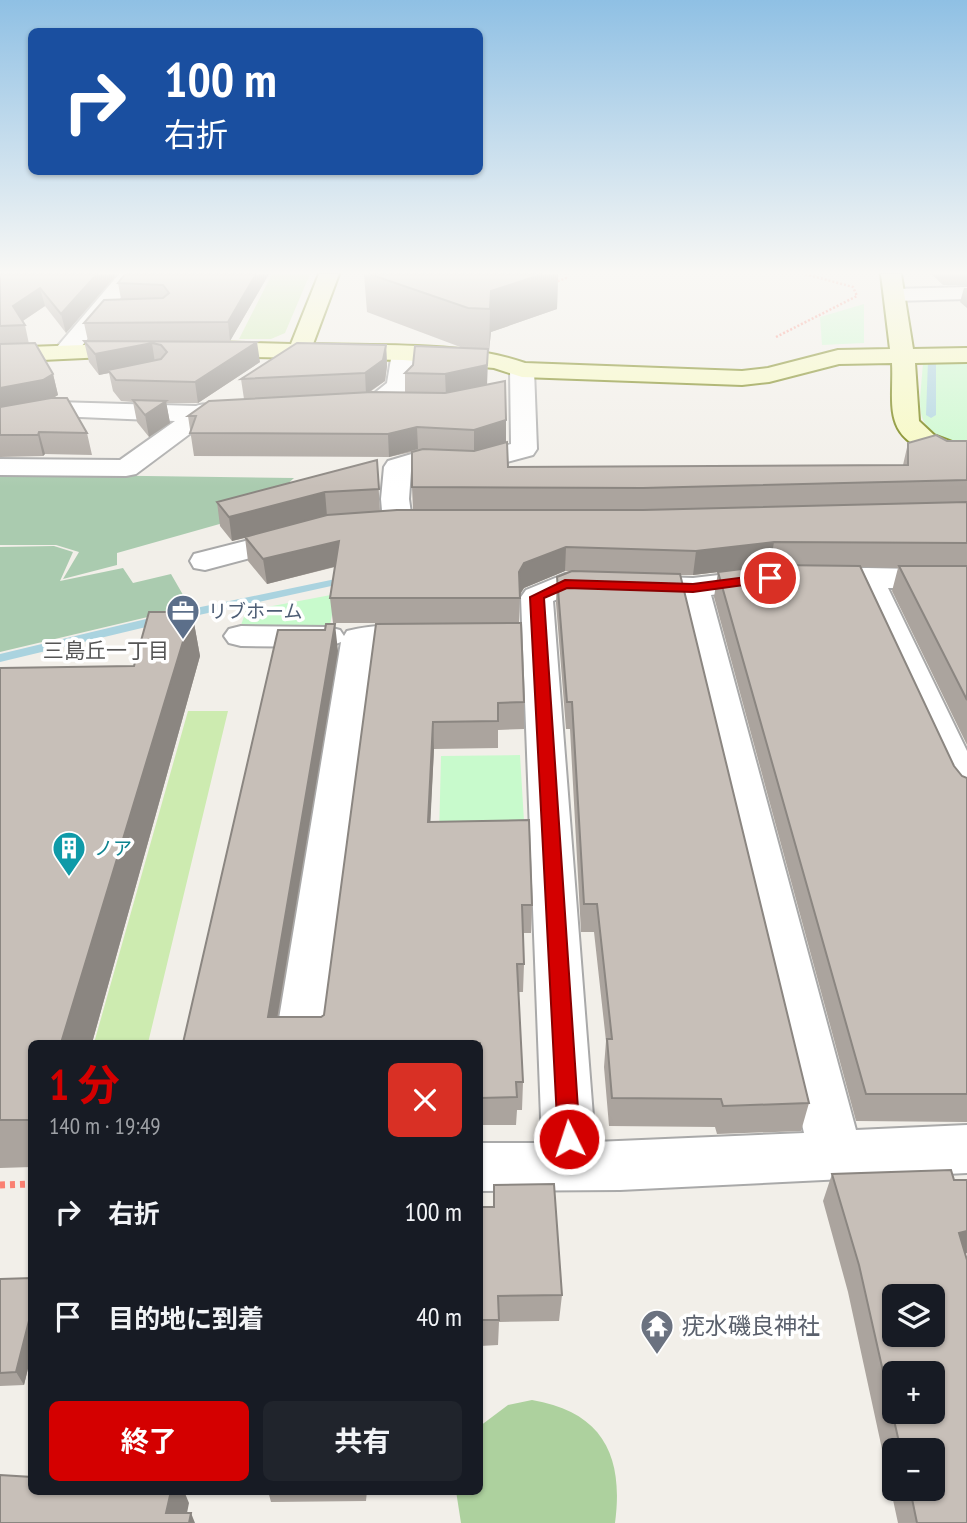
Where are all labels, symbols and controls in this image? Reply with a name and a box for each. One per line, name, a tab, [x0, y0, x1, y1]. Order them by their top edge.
text: 100 m	[164, 47, 277, 111]
icon: right	[49, 56, 140, 147]
text: 右折	[164, 113, 228, 155]
pin	[740, 548, 800, 608]
icon: arrive	[751, 559, 789, 597]
office icon: リブホーム	[164, 592, 202, 641]
place label: リブホーム	[208, 599, 302, 623]
district label: 三島丘一丁目	[43, 637, 169, 664]
building icon: ノア	[50, 829, 88, 878]
place label: ノア	[94, 836, 132, 860]
text: 1 分	[49, 1057, 120, 1112]
button: close	[388, 1063, 462, 1137]
position arrow	[532, 1102, 606, 1176]
text: 140 m · 19:49	[49, 1111, 161, 1140]
icon: right	[49, 1193, 87, 1231]
text: 100 m	[404, 1195, 462, 1228]
text: 右折	[108, 1197, 160, 1230]
map controls	[882, 1284, 945, 1501]
button: layers	[882, 1284, 945, 1347]
icon: arrive	[49, 1298, 87, 1336]
text: 40 m	[416, 1300, 462, 1333]
text: 目的地に到着	[108, 1302, 264, 1335]
temple icon: 疣水磯良神社	[638, 1307, 676, 1356]
place label: 疣水磯良神社	[682, 1311, 820, 1340]
button: +	[882, 1361, 945, 1424]
button: 終了	[49, 1401, 249, 1481]
button: 共有	[263, 1401, 462, 1481]
button: −	[882, 1438, 945, 1501]

